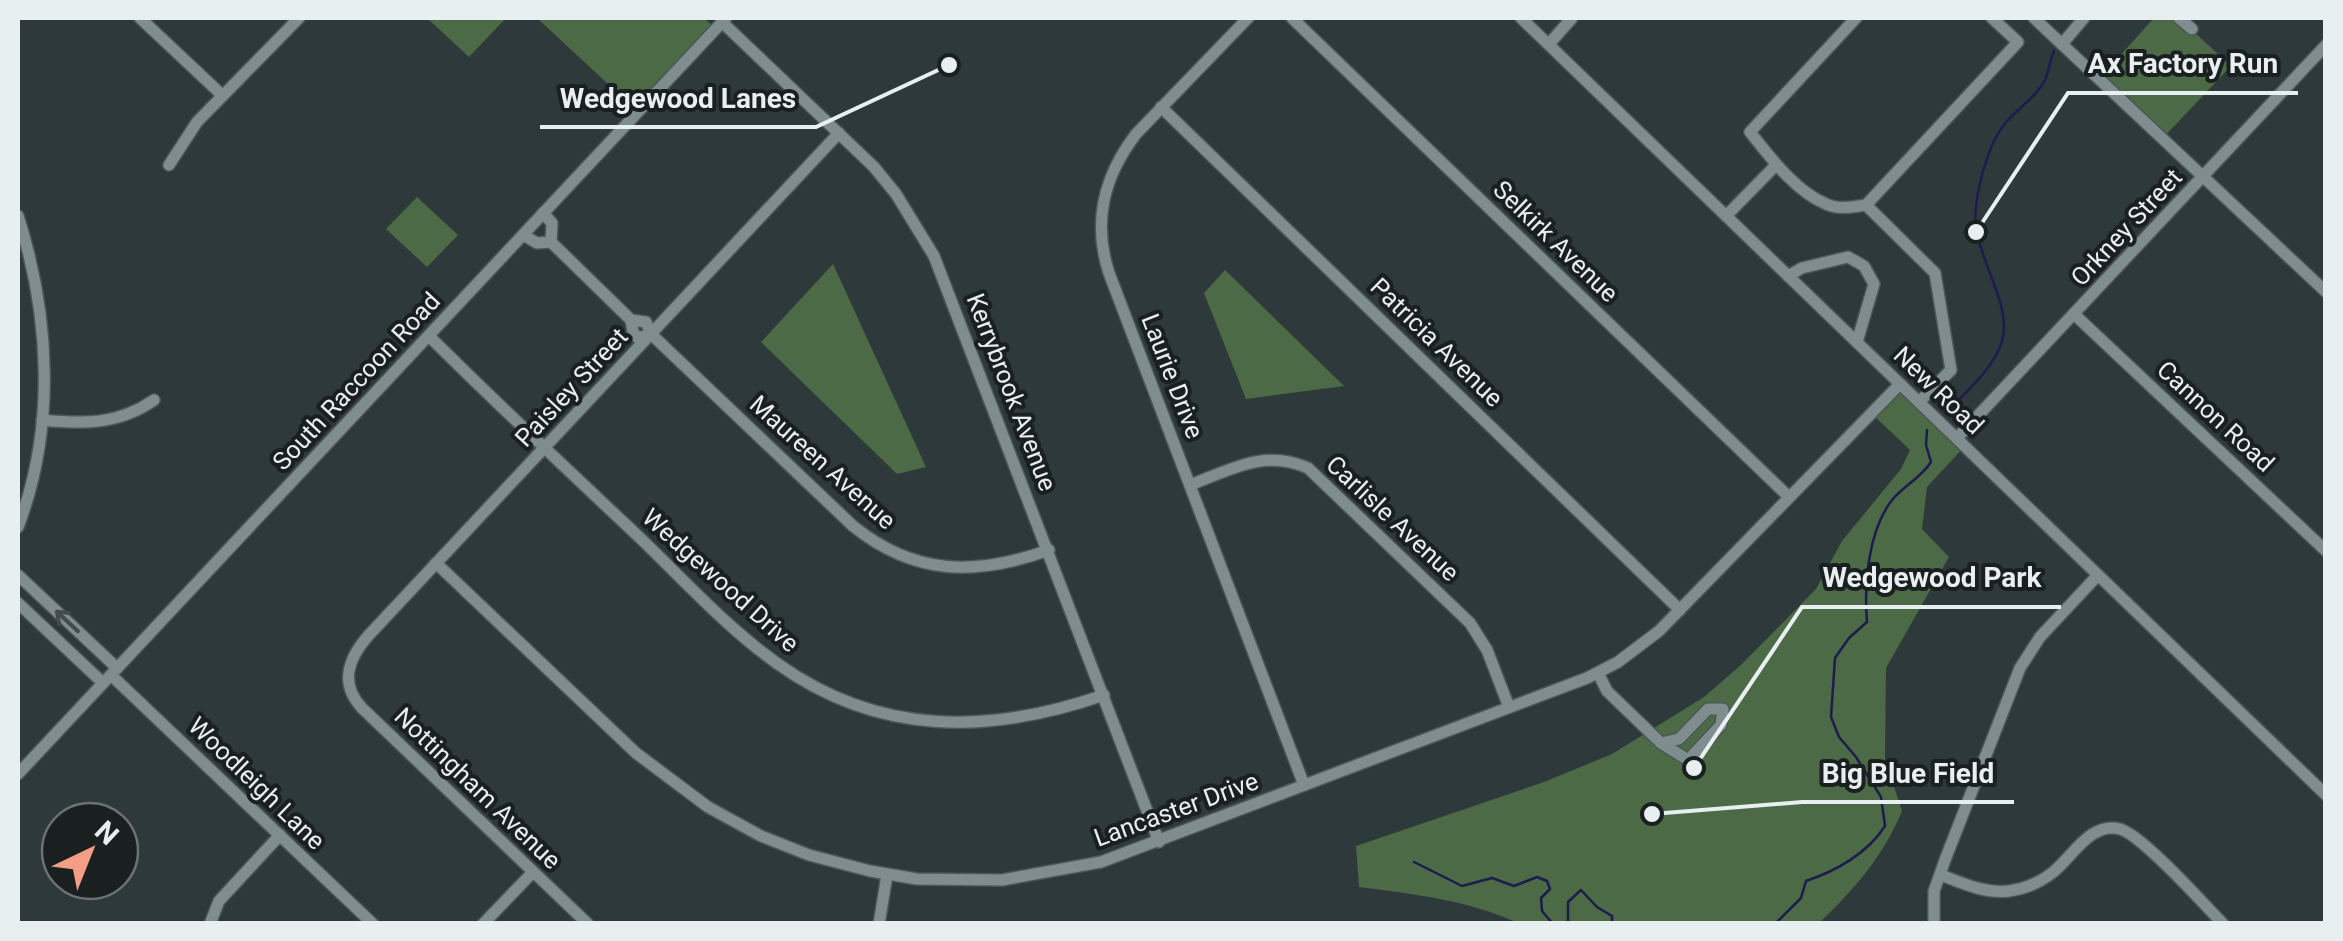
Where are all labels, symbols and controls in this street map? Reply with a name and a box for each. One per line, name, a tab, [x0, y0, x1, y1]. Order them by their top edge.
callout: Ax Factory Run	[2068, 35, 2298, 93]
text: Ax Factory Run	[2088, 47, 2278, 80]
callout: Wedgewood Lanes	[540, 69, 816, 127]
text: Wedgewood Lanes	[560, 82, 796, 115]
street label: Orkney Street	[2065, 163, 2188, 292]
street label: Selkirk Avenue	[1487, 175, 1624, 308]
street label: Patricia Avenue	[1364, 272, 1509, 413]
street label: South Raccoon Road	[267, 287, 446, 476]
street label: Kerrybrook Avenue	[961, 289, 1063, 495]
street label: Laurie Drive	[1136, 310, 1210, 443]
street label: Paisley Street	[509, 322, 634, 453]
street label: New Road	[1888, 341, 1990, 440]
street label: Cannon Road	[2151, 355, 2280, 478]
street label: Maureen Avenue	[744, 389, 901, 535]
street label: Carlisle Avenue	[1320, 450, 1465, 587]
street label: Wedgewood Drive	[637, 503, 805, 658]
callout: Wedgewood Park	[1802, 549, 2061, 607]
text: Wedgewood Park	[1822, 561, 2043, 594]
one-way arrow	[55, 610, 81, 634]
street label: Nottingham Avenue	[389, 702, 567, 875]
street label: Woodleigh Lane	[183, 711, 331, 856]
callout: Big Blue Field	[1802, 744, 2014, 802]
text: Big Blue Field	[1822, 757, 1994, 790]
street label: Lancaster Drive	[1090, 766, 1262, 853]
north arrow	[40, 801, 140, 901]
text: N	[88, 814, 125, 852]

